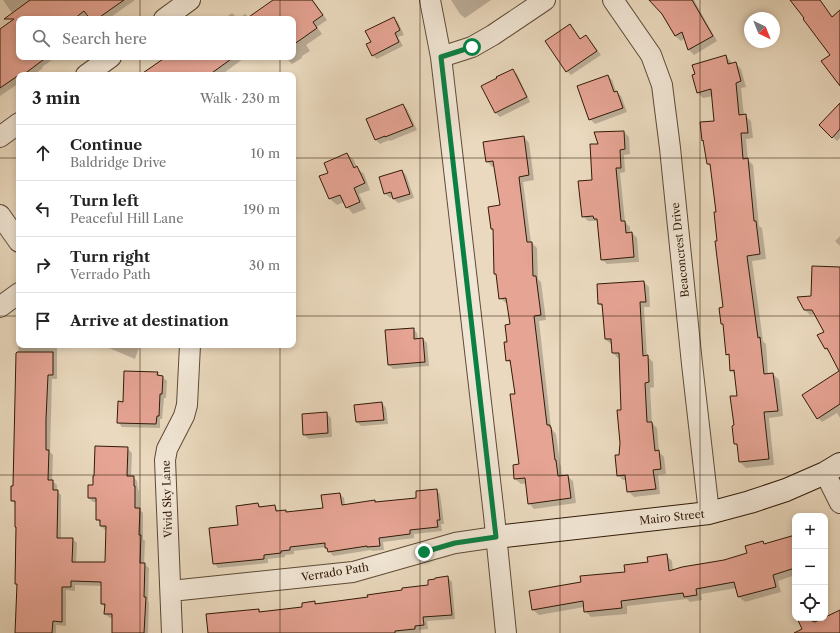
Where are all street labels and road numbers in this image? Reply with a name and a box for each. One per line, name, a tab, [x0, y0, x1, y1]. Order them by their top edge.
street label: Beaconcrest Drive	[668, 202, 692, 298]
street label: Vivid Sky Lane	[159, 460, 175, 539]
street label: Mairo Street	[639, 507, 705, 527]
street label: Verrado Path	[299, 560, 370, 584]

